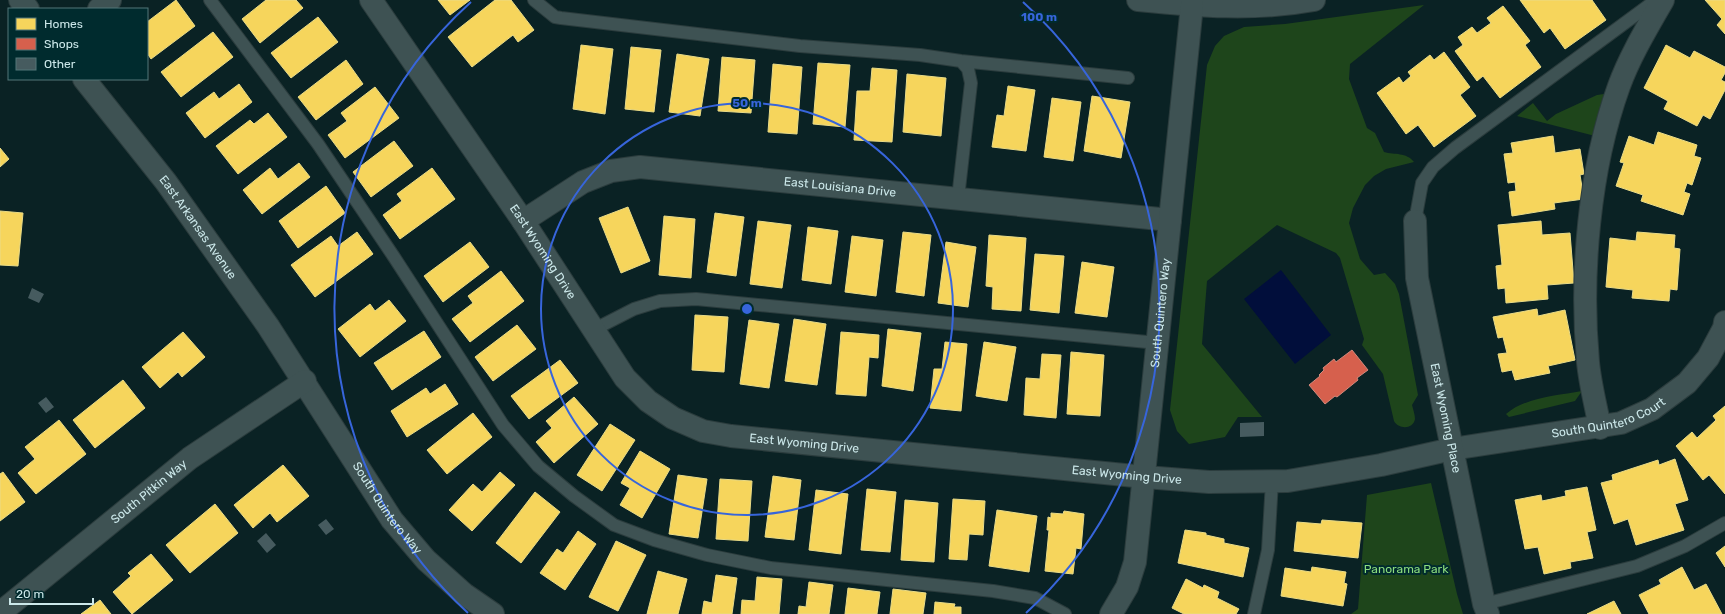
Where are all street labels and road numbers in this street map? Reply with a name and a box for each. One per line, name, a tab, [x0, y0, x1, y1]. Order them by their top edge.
street label: East Arkansas Avenue	[157, 173, 240, 282]
street label: East Louisiana Drive	[783, 174, 897, 200]
street label: East Wyoming Drive	[507, 202, 579, 302]
street label: South Quintero Way	[1148, 257, 1173, 368]
street label: East Wyoming Place	[1428, 362, 1464, 475]
street label: South Quintero Court	[1550, 394, 1668, 441]
street label: East Wyoming Drive	[749, 431, 860, 456]
street label: South Pitkin Way	[108, 456, 190, 527]
street label: South Quintero Way	[350, 459, 425, 557]
street label: East Wyoming Drive	[1071, 463, 1182, 487]

